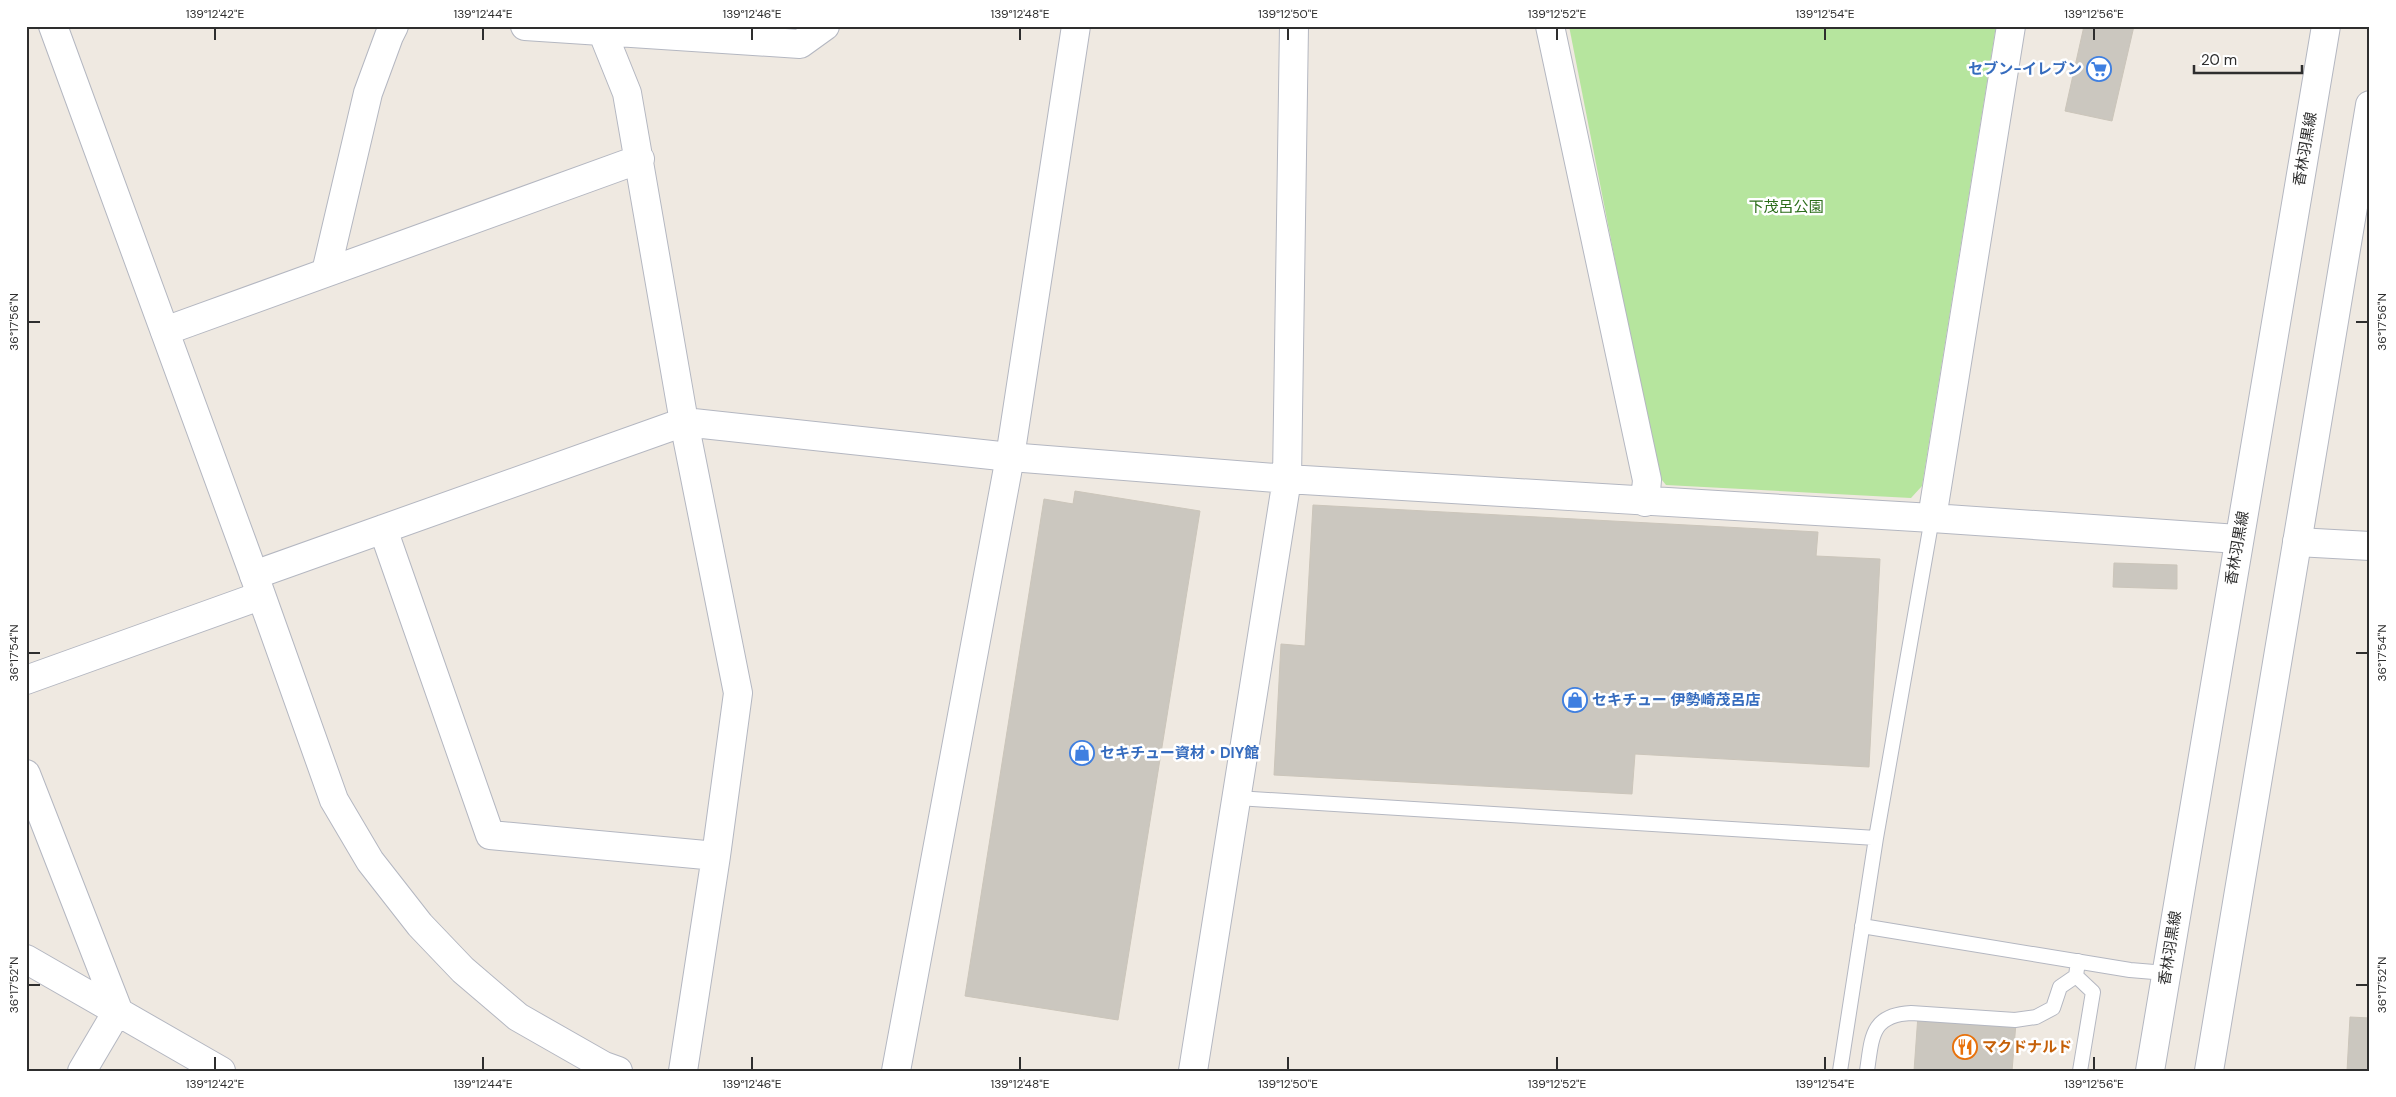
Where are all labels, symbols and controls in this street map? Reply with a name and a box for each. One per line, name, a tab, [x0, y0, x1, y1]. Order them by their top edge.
text: 139°12'42"E	[186, 6, 244, 22]
text: 139°12'44"E	[454, 6, 513, 22]
text: 139°12'46"E	[722, 6, 782, 22]
text: 139°12'48"E	[991, 6, 1050, 22]
text: 139°12'50"E	[1258, 6, 1318, 22]
text: 139°12'52"E	[1528, 6, 1587, 22]
text: 139°12'54"E	[1795, 6, 1855, 22]
text: 139°12'56"E	[2064, 6, 2124, 22]
scale bar	[2194, 42, 2301, 74]
text: 20 m	[2201, 50, 2237, 70]
supermarket icon: セブン-イレブン	[2086, 56, 2112, 82]
place label: セブン-イレブン	[1968, 59, 2082, 79]
street label: 香林羽黒線	[2289, 110, 2321, 188]
park label: 下茂呂公園	[1748, 197, 1824, 217]
text: 36°17'56"N	[6, 293, 22, 351]
text: 36°17'56"N	[2374, 293, 2390, 351]
street label: 香林羽黒線	[2221, 509, 2253, 587]
text: 36°17'54"N	[6, 624, 22, 682]
text: 36°17'54"N	[2374, 624, 2390, 682]
shop icon: セキチュー 伊勢崎茂呂店	[1562, 687, 1588, 713]
place label: セキチュー 伊勢崎茂呂店	[1592, 690, 1761, 710]
shop icon: セキチュー資材・DIY館	[1069, 740, 1095, 766]
place label: セキチュー資材・DIY館	[1100, 743, 1259, 763]
street label: 香林羽黒線	[2154, 909, 2186, 987]
text: 36°17'52"N	[6, 957, 22, 1013]
text: 36°17'52"N	[2374, 957, 2390, 1013]
restaurant icon: マクドナルド	[1952, 1034, 1978, 1060]
place label: マクドナルド	[1982, 1037, 2072, 1057]
text: 139°12'42"E	[186, 1076, 244, 1092]
text: 139°12'44"E	[454, 1076, 513, 1092]
text: 139°12'46"E	[722, 1076, 782, 1092]
text: 139°12'48"E	[991, 1076, 1050, 1092]
text: 139°12'50"E	[1258, 1076, 1318, 1092]
text: 139°12'52"E	[1528, 1076, 1587, 1092]
text: 139°12'54"E	[1795, 1076, 1855, 1092]
text: 139°12'56"E	[2064, 1076, 2124, 1092]

